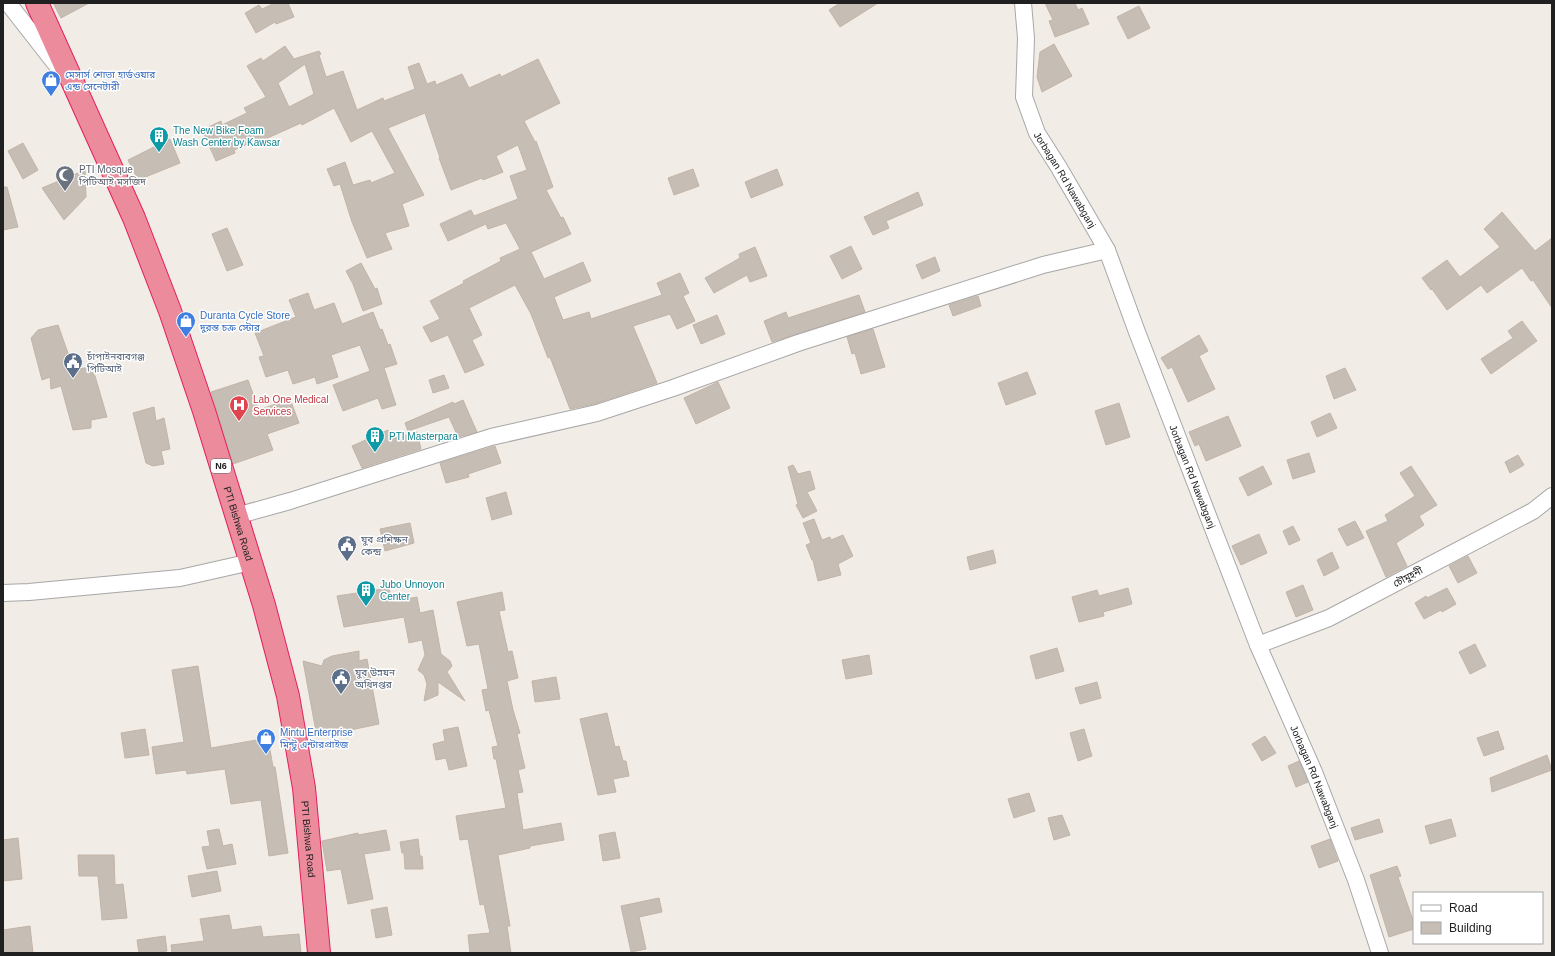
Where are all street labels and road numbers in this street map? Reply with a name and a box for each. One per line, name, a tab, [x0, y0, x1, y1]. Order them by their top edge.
street label: Jorbagan Rd Nawabganj	[1032, 130, 1098, 230]
street label: Jorbagan Rd Nawabganj	[1168, 423, 1218, 530]
road number: N6	[211, 459, 231, 473]
street label: PTI Bishwa Road	[222, 485, 255, 562]
street label: চৌমুহনী	[1391, 565, 1425, 590]
street label: Jorbagan Rd Nawabganj	[1289, 724, 1341, 830]
street label: PTI Bishwa Road	[300, 800, 318, 878]

